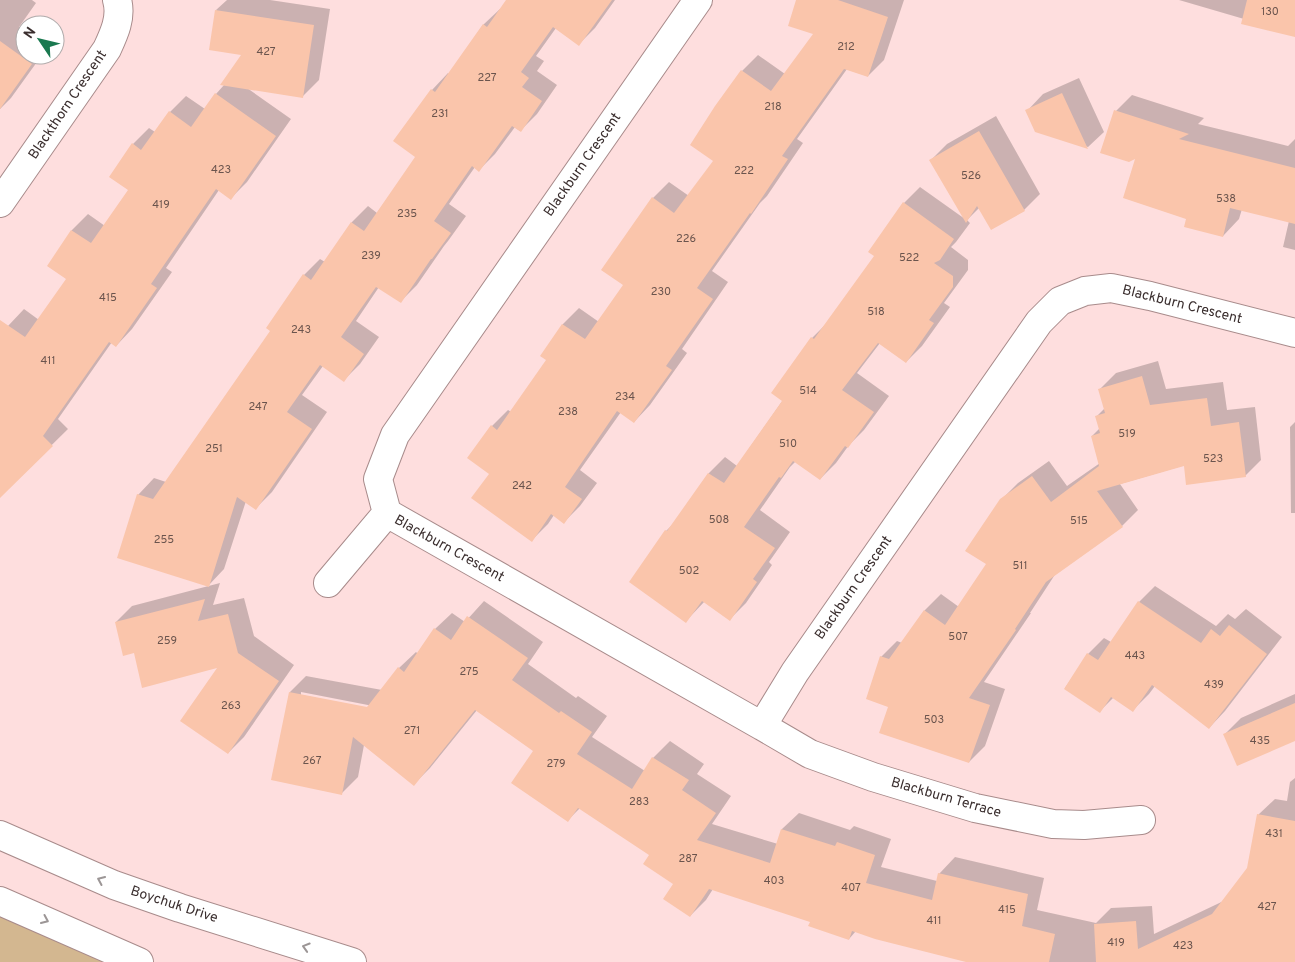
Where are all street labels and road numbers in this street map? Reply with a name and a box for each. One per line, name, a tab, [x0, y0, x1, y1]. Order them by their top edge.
street label: Blackthorn Crescent	[25, 47, 111, 163]
street label: Blackburn Crescent	[541, 110, 625, 220]
street label: Blackburn Crescent	[1120, 282, 1244, 328]
street label: Blackburn Crescent	[391, 512, 507, 586]
street label: Blackburn Crescent	[812, 533, 896, 643]
street label: Blackburn Terrace	[889, 774, 1003, 822]
street label: Boychuk Drive	[128, 883, 220, 927]

